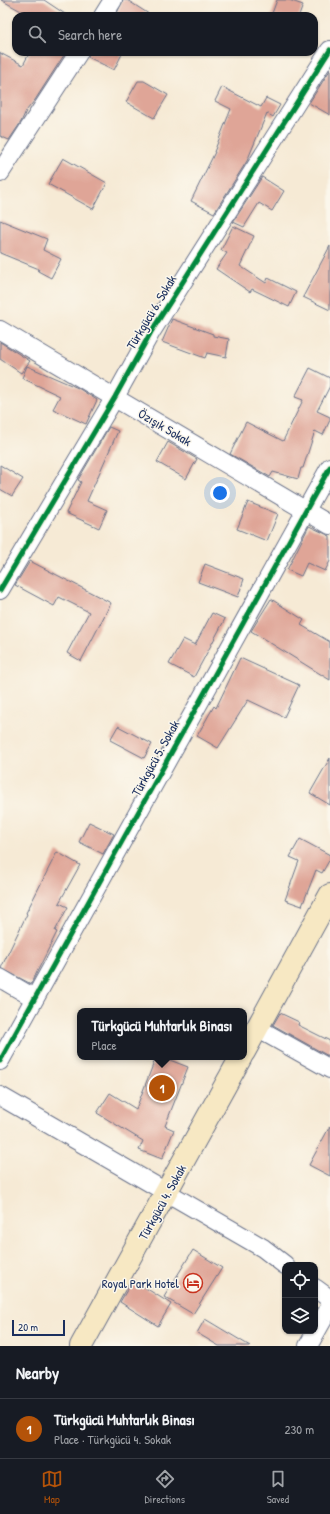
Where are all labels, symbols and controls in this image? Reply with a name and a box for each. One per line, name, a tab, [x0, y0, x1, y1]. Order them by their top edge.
search box	[12, 12, 318, 56]
icon: search	[26, 23, 48, 45]
text: Search here	[58, 24, 122, 45]
street label: Türkgücü 6. Sokak	[122, 271, 181, 353]
street label: Özışık Sokak	[135, 404, 195, 450]
your location	[210, 483, 230, 503]
street label: Türkgücü 5. Sokak	[127, 716, 184, 799]
popup	[77, 1008, 247, 1060]
text: Türkgücü Muhtarlık Binası	[92, 1015, 232, 1036]
text: Place	[92, 1036, 117, 1054]
pin: 1	[149, 1073, 175, 1103]
street label: Türkgücü 4. Sokak	[134, 1161, 190, 1243]
map controls	[282, 1262, 318, 1334]
button: locate	[282, 1262, 318, 1298]
hotel icon: Royal Park Hotel	[182, 1272, 204, 1294]
place label: Royal Park Hotel	[102, 1274, 180, 1292]
button: layers	[282, 1298, 318, 1334]
scale bar	[12, 1318, 65, 1337]
text: 20 m	[18, 1320, 38, 1334]
text: Nearby	[16, 1361, 59, 1384]
text: Türkgücü Muhtarlık Binası	[54, 1409, 195, 1430]
text: 1	[27, 1420, 31, 1438]
text: 230 m	[284, 1420, 314, 1438]
text: Place · Türkgücü 4. Sokak	[54, 1430, 171, 1448]
tab: Map	[41, 1468, 63, 1506]
tab: Directions	[145, 1468, 185, 1506]
tab: Saved	[267, 1468, 289, 1506]

